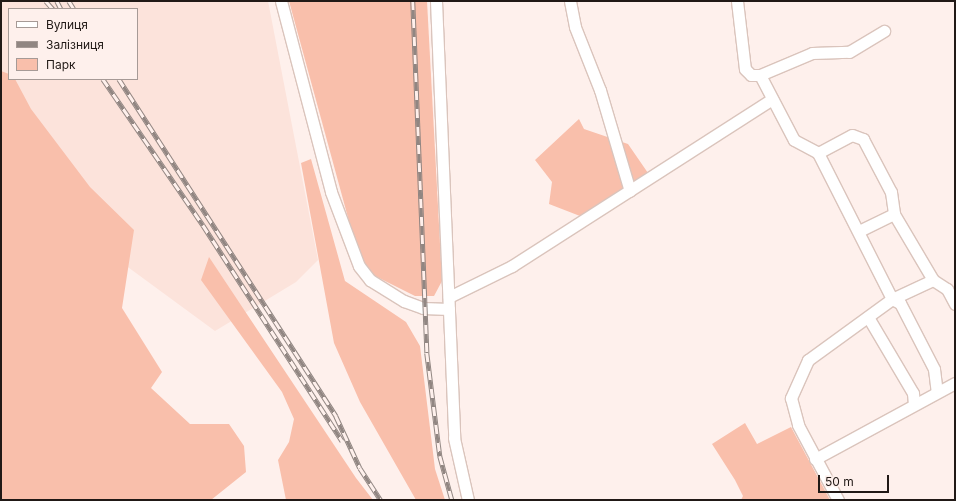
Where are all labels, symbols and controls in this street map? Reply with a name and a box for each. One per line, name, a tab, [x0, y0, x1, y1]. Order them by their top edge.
legend	[8, 8, 138, 80]
text: Вулиця	[46, 17, 88, 32]
text: Залізниця	[46, 37, 104, 52]
text: Парк	[46, 57, 76, 72]
scale bar	[820, 467, 891, 493]
text: 50 m	[825, 474, 854, 489]

